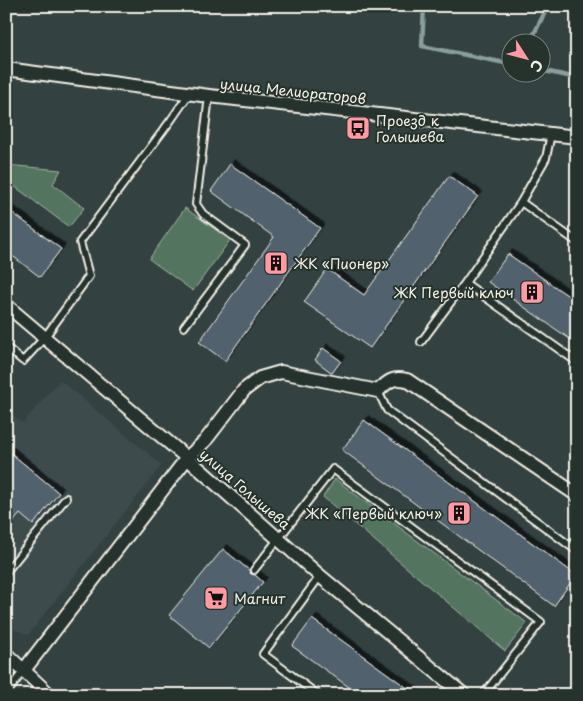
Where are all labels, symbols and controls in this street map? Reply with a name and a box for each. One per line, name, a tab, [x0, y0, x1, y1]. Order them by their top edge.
north arrow	[500, 32, 550, 82]
text: С	[525, 56, 549, 76]
street label: улица Мелиораторов	[219, 73, 367, 109]
place label: Проезд к Голышева	[376, 110, 445, 147]
bus stop icon: Проезд к Голышева	[345, 115, 371, 141]
building icon: ЖК «Пионер»	[263, 250, 289, 276]
place label: ЖК «Пионер»	[293, 253, 389, 274]
building icon: ЖК Первый ключ	[519, 279, 545, 305]
place label: ЖК Первый ключ	[393, 282, 514, 303]
street label: улица Голышева	[195, 444, 295, 535]
building icon: ЖК «Первый ключ»	[446, 500, 472, 526]
place label: ЖК «Первый ключ»	[304, 503, 442, 524]
supermarket icon: Магнит	[203, 585, 229, 611]
place label: Магнит	[234, 588, 286, 609]

